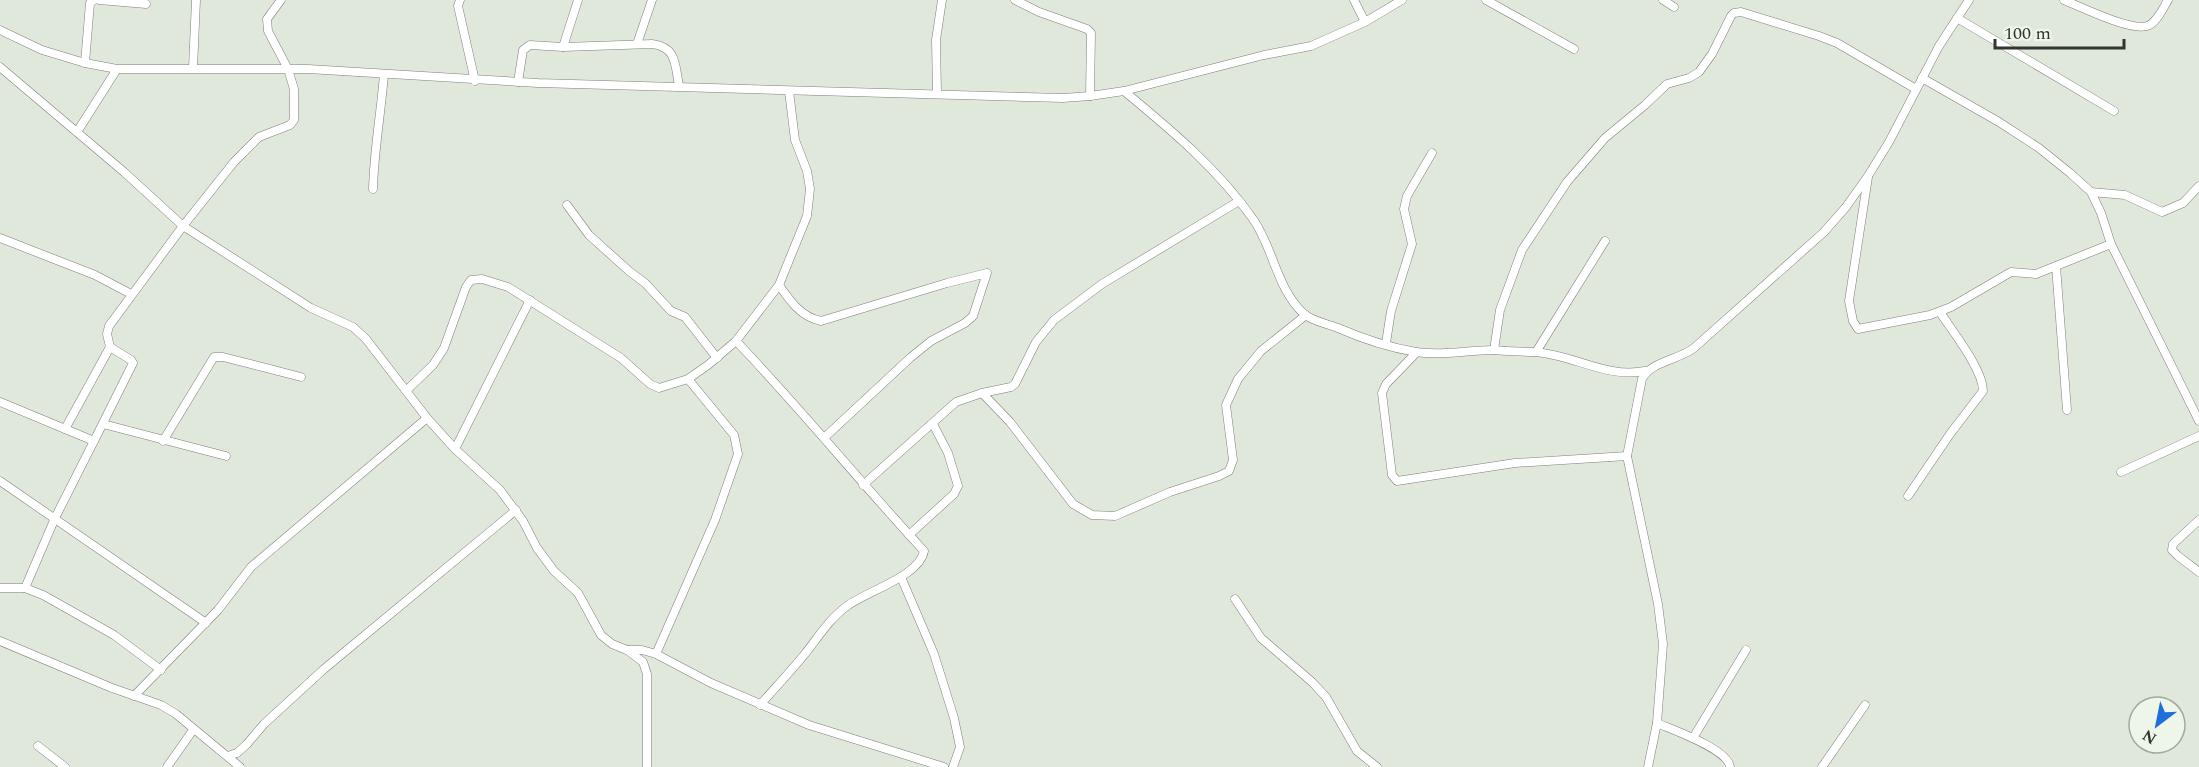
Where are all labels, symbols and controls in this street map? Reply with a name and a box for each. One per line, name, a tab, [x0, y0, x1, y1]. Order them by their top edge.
scale bar	[1995, 12, 2124, 50]
text: 100 m	[2004, 20, 2051, 47]
north arrow	[2127, 695, 2187, 755]
text: N	[2138, 723, 2161, 751]

